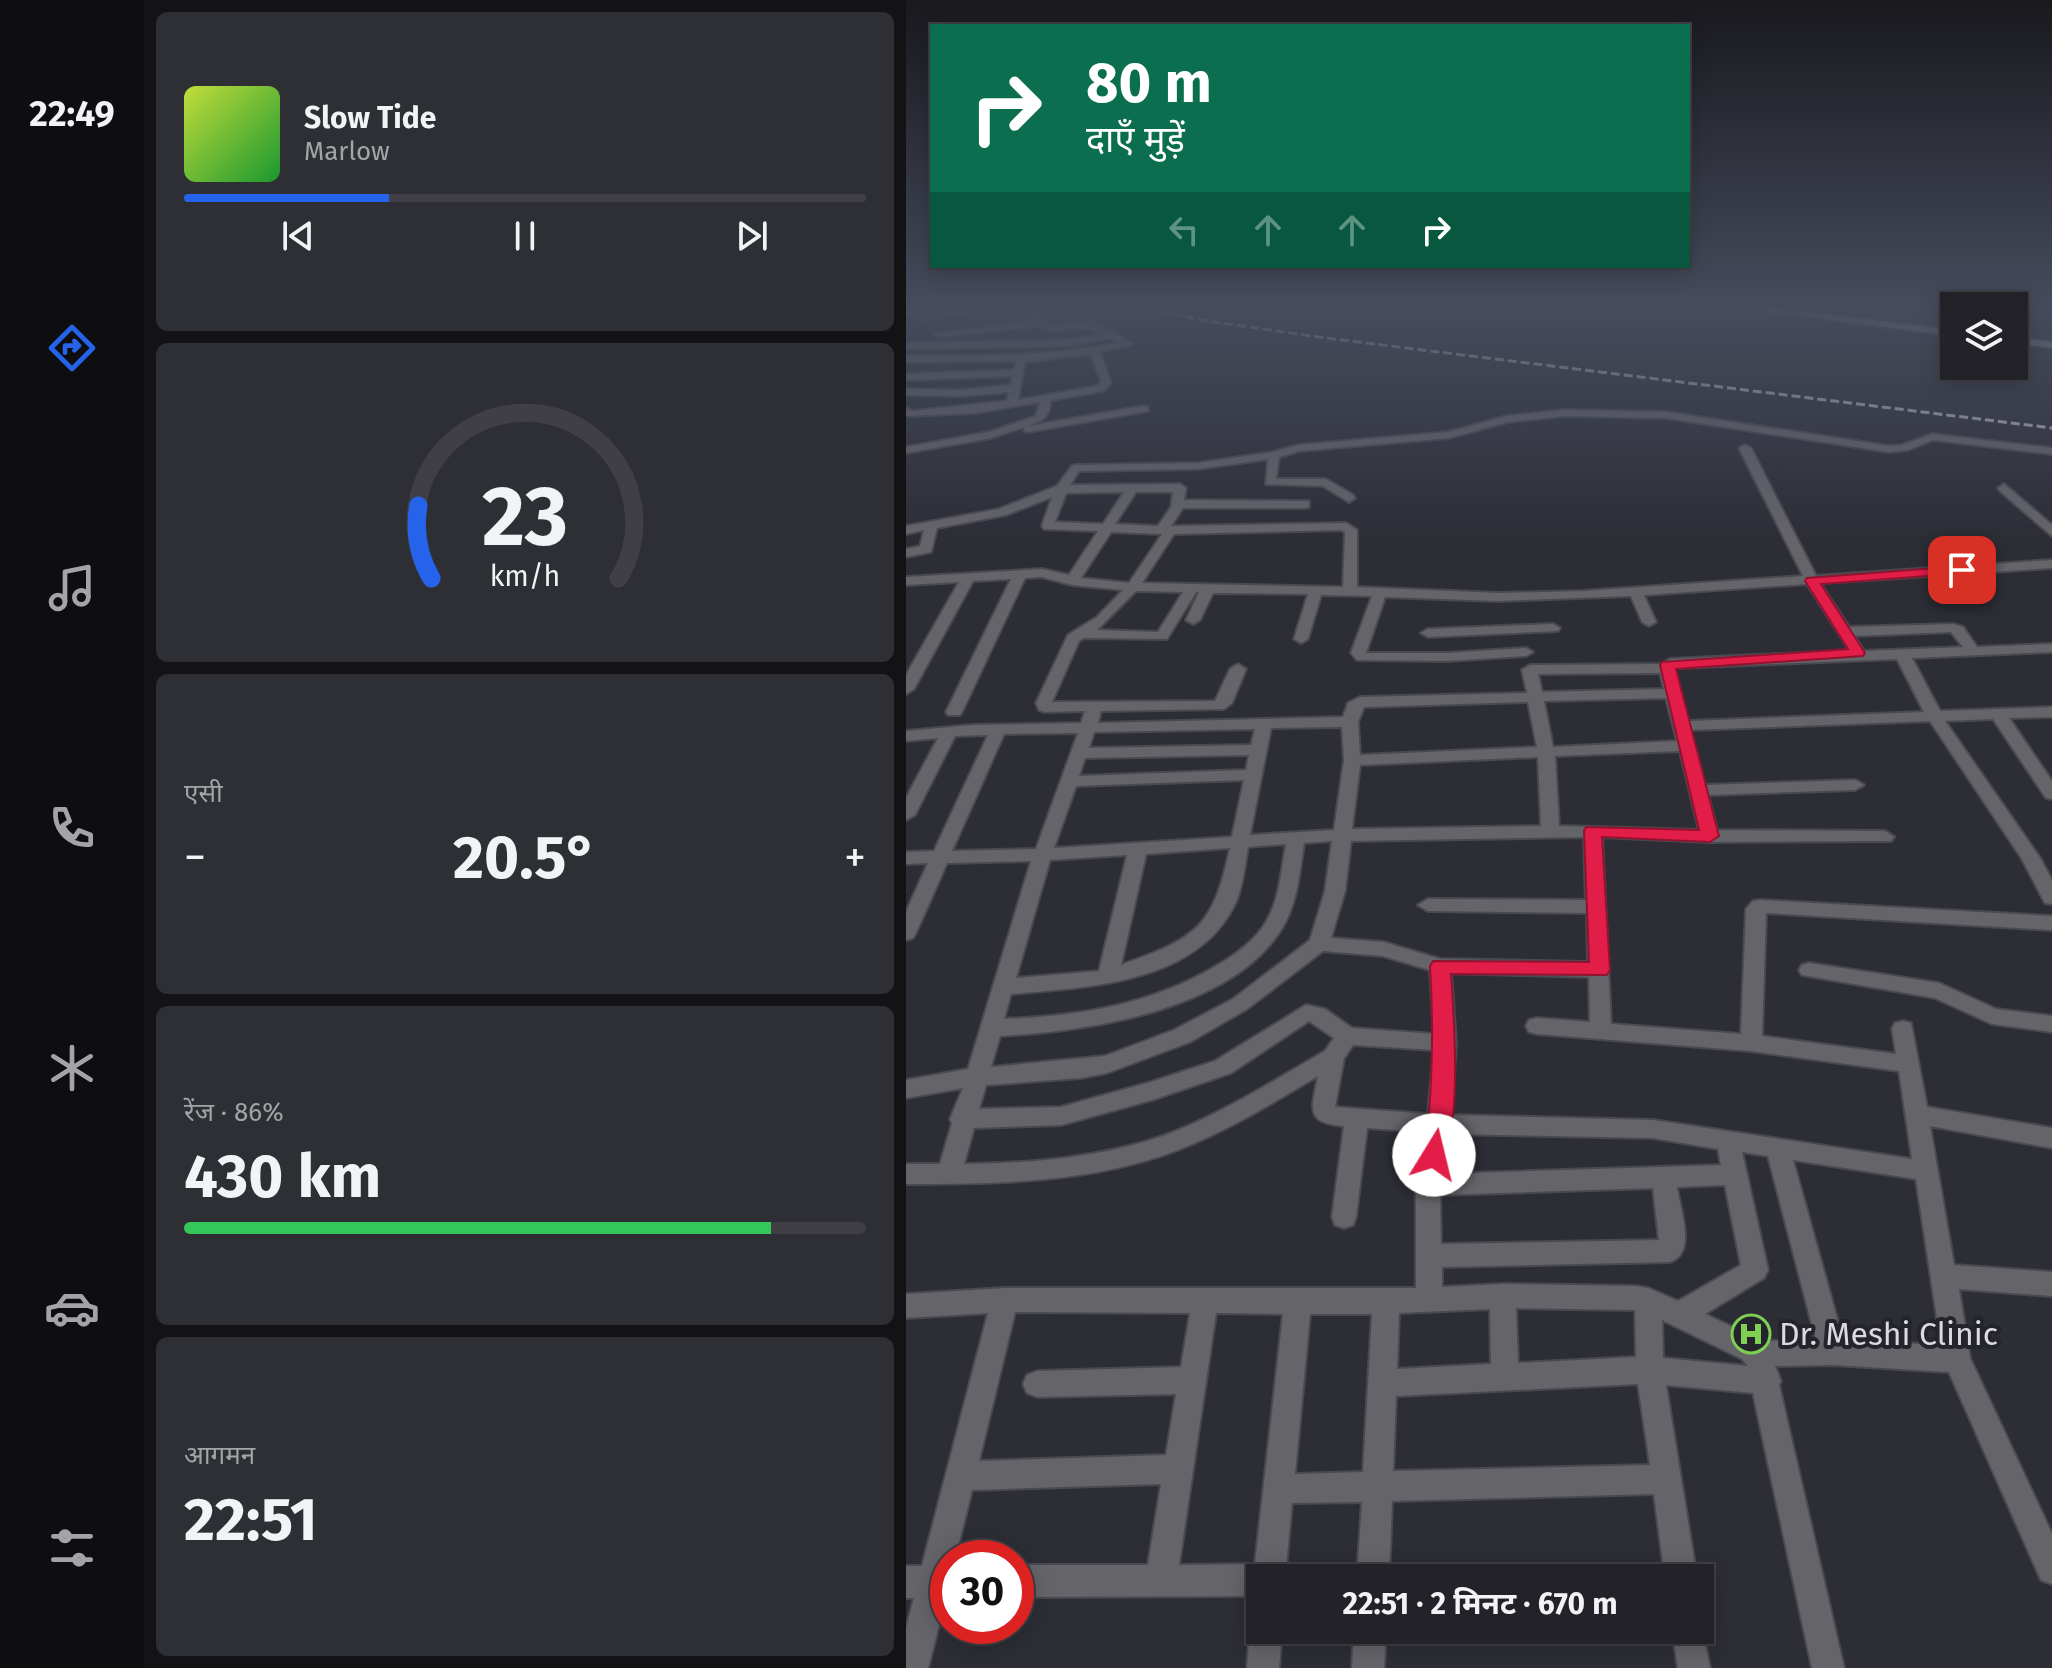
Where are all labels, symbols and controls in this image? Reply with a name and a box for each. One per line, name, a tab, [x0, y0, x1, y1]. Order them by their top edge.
text: 80 m	[1086, 50, 1212, 117]
icon: right	[954, 56, 1058, 160]
text: 22:49	[29, 92, 115, 136]
text: Slow Tide	[304, 100, 436, 136]
text: दाएँ मुड़ें	[1086, 118, 1185, 162]
text: Marlow	[304, 136, 390, 167]
icon: left	[1162, 208, 1206, 252]
icon: ahead	[1246, 208, 1290, 252]
icon: ahead	[1330, 208, 1374, 252]
icon: right	[1414, 208, 1458, 252]
icon: previous	[276, 214, 320, 258]
icon: pause	[503, 214, 547, 258]
icon: next	[730, 214, 774, 258]
map controls	[1940, 292, 2028, 380]
button: layers	[1940, 292, 2028, 380]
icon: directions	[44, 320, 100, 376]
text: 23	[482, 466, 568, 566]
pin	[1928, 536, 1996, 604]
icon: arrive	[1940, 548, 1984, 592]
text: km/h	[490, 559, 560, 594]
icon: music	[44, 560, 100, 616]
text: एसी	[184, 778, 223, 809]
icon: phone	[44, 800, 100, 856]
text: 20.5°	[453, 822, 597, 894]
text: −	[184, 831, 206, 884]
text: +	[844, 831, 866, 884]
icon: climate	[44, 1040, 100, 1096]
text: रेंज · 86%	[184, 1097, 284, 1128]
position arrow	[1392, 1113, 1476, 1197]
text: 430 km	[184, 1141, 381, 1213]
icon: car	[44, 1280, 100, 1336]
hospital icon: Dr. Meshi Clinic	[1730, 1313, 1772, 1355]
place label: Dr. Meshi Clinic	[1779, 1315, 1998, 1353]
text: आगमन	[184, 1440, 255, 1471]
text: 22:51	[184, 1484, 318, 1556]
icon: filters	[44, 1520, 100, 1576]
speed limit sign: 30	[930, 1540, 1034, 1644]
text: 22:51 · 2 मिनट · 670 m	[1342, 1586, 1618, 1622]

